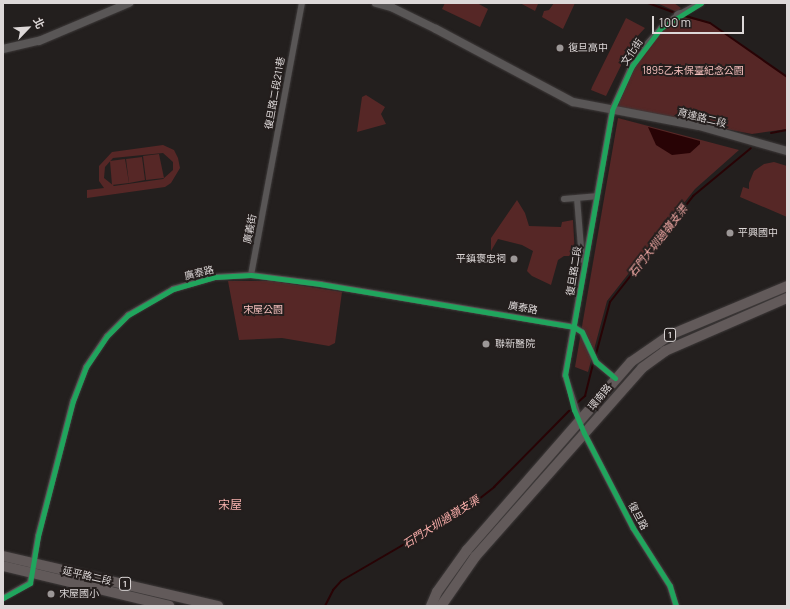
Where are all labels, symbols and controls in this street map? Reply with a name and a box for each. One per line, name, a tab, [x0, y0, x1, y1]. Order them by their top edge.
north arrow	[8, 8, 48, 48]
scale bar	[654, 8, 746, 34]
text: 100 m	[659, 14, 691, 31]
text: 北	[30, 15, 48, 31]
street label: 文化街	[619, 36, 645, 68]
place label: 復旦高中	[568, 42, 608, 54]
marker: 復旦高中	[555, 43, 565, 53]
street label: 復旦路二段211巷	[263, 56, 287, 130]
park label: 1895乙未保臺紀念公園	[642, 65, 744, 77]
street label: 育達路二段	[676, 106, 728, 130]
water label: 石門大圳過嶺支渠	[626, 202, 690, 280]
street label: 廣義街	[241, 213, 259, 245]
place label: 平興國中	[738, 227, 778, 239]
marker: 平興國中	[725, 228, 735, 238]
street label: 復旦路二段	[564, 245, 584, 297]
place label: 平鎮褒忠祠	[456, 253, 506, 265]
marker: 平鎮褒忠祠	[509, 254, 519, 264]
street label: 廣泰路	[183, 264, 215, 282]
street label: 廣泰路	[507, 299, 539, 317]
park label: 宋屋公園	[243, 304, 283, 316]
road number: 1	[664, 328, 676, 342]
marker: 聯新醫院	[480, 338, 492, 350]
place label: 聯新醫院	[495, 338, 535, 350]
street label: 環南路	[586, 382, 614, 412]
water label: 石門大圳過嶺支渠	[400, 493, 482, 551]
district label: 宋屋	[218, 498, 242, 512]
street label: 復旦路	[626, 500, 650, 532]
street label: 延平路二段	[61, 565, 113, 587]
road number: 1	[119, 577, 131, 591]
place label: 宋屋國小	[59, 588, 99, 600]
marker: 宋屋國小	[46, 589, 56, 599]

